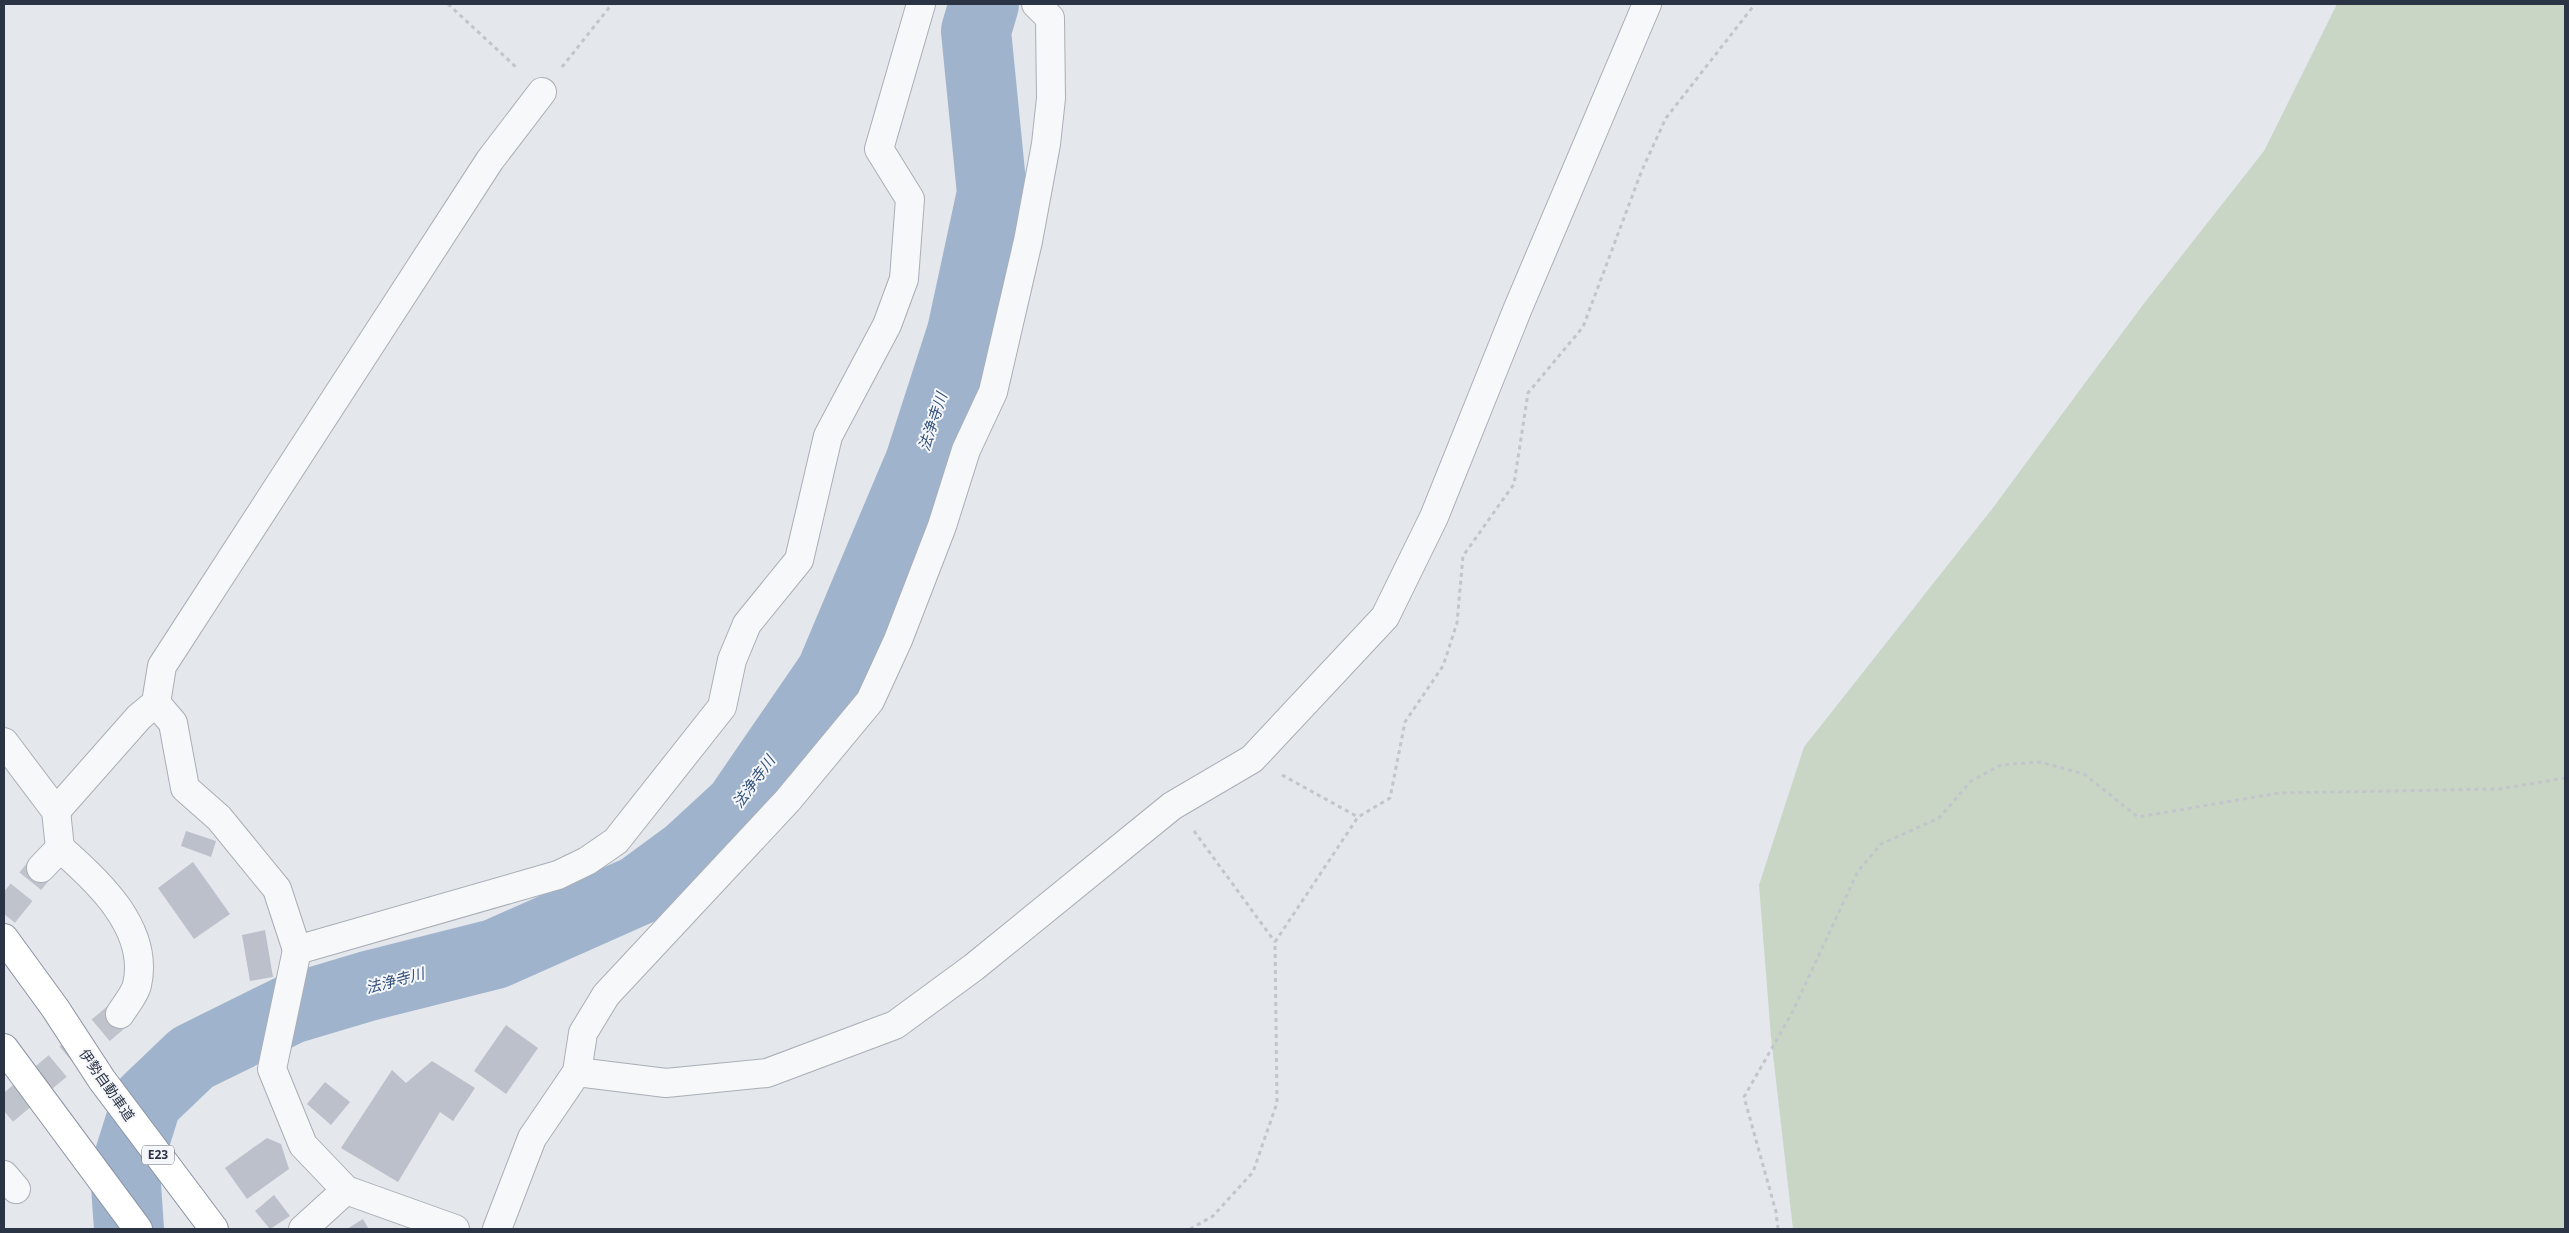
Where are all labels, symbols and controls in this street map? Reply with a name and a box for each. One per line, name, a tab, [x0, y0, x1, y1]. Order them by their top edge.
water label: 法浄寺川	[913, 388, 951, 453]
water label: 法浄寺川	[727, 750, 780, 812]
water label: 法浄寺川	[363, 962, 428, 997]
street label: 伊勢自動車道	[76, 1045, 139, 1125]
road number: E23	[142, 1146, 174, 1164]

